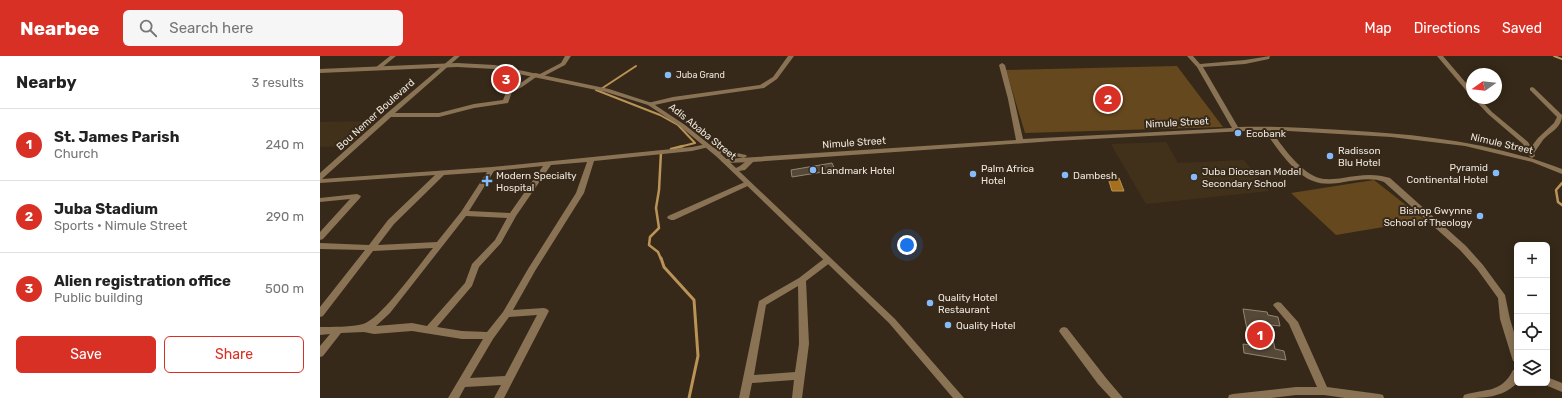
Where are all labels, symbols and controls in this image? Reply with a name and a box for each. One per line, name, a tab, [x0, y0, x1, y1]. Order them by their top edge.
search box	[123, 10, 403, 46]
text: Nearbee	[20, 17, 99, 40]
icon: search	[137, 17, 159, 39]
text: Search here	[169, 19, 254, 37]
text: Map	[1365, 20, 1392, 37]
text: Directions	[1414, 20, 1480, 37]
text: Saved	[1502, 20, 1542, 37]
pin: 3	[493, 64, 519, 94]
north arrow	[1466, 68, 1502, 104]
marker: Juba Grand	[663, 70, 673, 80]
place label: Juba Grand	[676, 70, 725, 80]
text: Nearby	[16, 72, 77, 92]
text: 3 results	[252, 75, 304, 90]
street label: Bou Nemer Boulevard	[334, 77, 417, 153]
pin: 2	[1095, 84, 1121, 114]
street label: Adis Ababa Street	[666, 101, 739, 163]
street label: Nimule Street	[1145, 115, 1209, 131]
text: St. James Parish	[54, 128, 179, 146]
marker: Ecobank	[1233, 128, 1243, 138]
place label: Ecobank	[1246, 128, 1287, 140]
street label: Nimule Street	[1469, 131, 1534, 157]
street label: Nimule Street	[822, 135, 886, 151]
text: 1	[26, 137, 32, 152]
text: 240 m	[265, 137, 304, 152]
place label: Radisson Blu Hotel	[1338, 145, 1380, 169]
text: Church	[54, 146, 98, 161]
marker: Radisson Blu Hotel	[1325, 151, 1335, 161]
place label: Pyramid Continental Hotel	[1407, 162, 1488, 186]
place label: Palm Africa Hotel	[981, 163, 1034, 187]
marker: Landmark Hotel	[808, 165, 818, 175]
place label: Landmark Hotel	[821, 165, 895, 177]
place label: Juba Diocesan Model Secondary School	[1202, 166, 1301, 190]
marker: Pyramid Continental Hotel	[1491, 168, 1501, 178]
marker: Palm Africa Hotel	[968, 169, 978, 179]
place label: Modern Specialty Hospital	[496, 170, 577, 194]
marker: Dambesh	[1060, 170, 1070, 180]
place label: Dambesh	[1073, 170, 1117, 182]
marker: Juba Diocesan Model Secondary School	[1189, 172, 1199, 182]
marker: Modern Specialty Hospital	[481, 175, 493, 187]
text: Juba Stadium	[54, 200, 158, 218]
place label: Bishop Gwynne School of Theology	[1384, 205, 1472, 229]
text: 2	[25, 209, 33, 224]
text: 290 m	[266, 209, 304, 224]
marker: Bishop Gwynne School of Theology	[1475, 211, 1485, 221]
text: Sports · Nimule Street	[54, 218, 187, 233]
your location	[897, 235, 917, 255]
map controls	[1514, 242, 1550, 386]
button: +	[1514, 242, 1550, 278]
text: Alien registration office	[54, 272, 231, 290]
button: −	[1514, 278, 1550, 314]
text: 3	[25, 281, 33, 296]
text: 500 m	[265, 281, 304, 296]
text: Public building	[54, 290, 143, 305]
place label: Quality Hotel Restaurant	[938, 292, 998, 316]
marker: Quality Hotel Restaurant	[925, 298, 935, 308]
button: locate	[1514, 314, 1550, 350]
marker: Quality Hotel	[943, 320, 953, 330]
place label: Quality Hotel	[956, 320, 1016, 332]
pin: 1	[1247, 320, 1273, 350]
button: Save	[16, 336, 156, 373]
button: Share	[164, 336, 304, 373]
button: layers	[1514, 350, 1550, 386]

